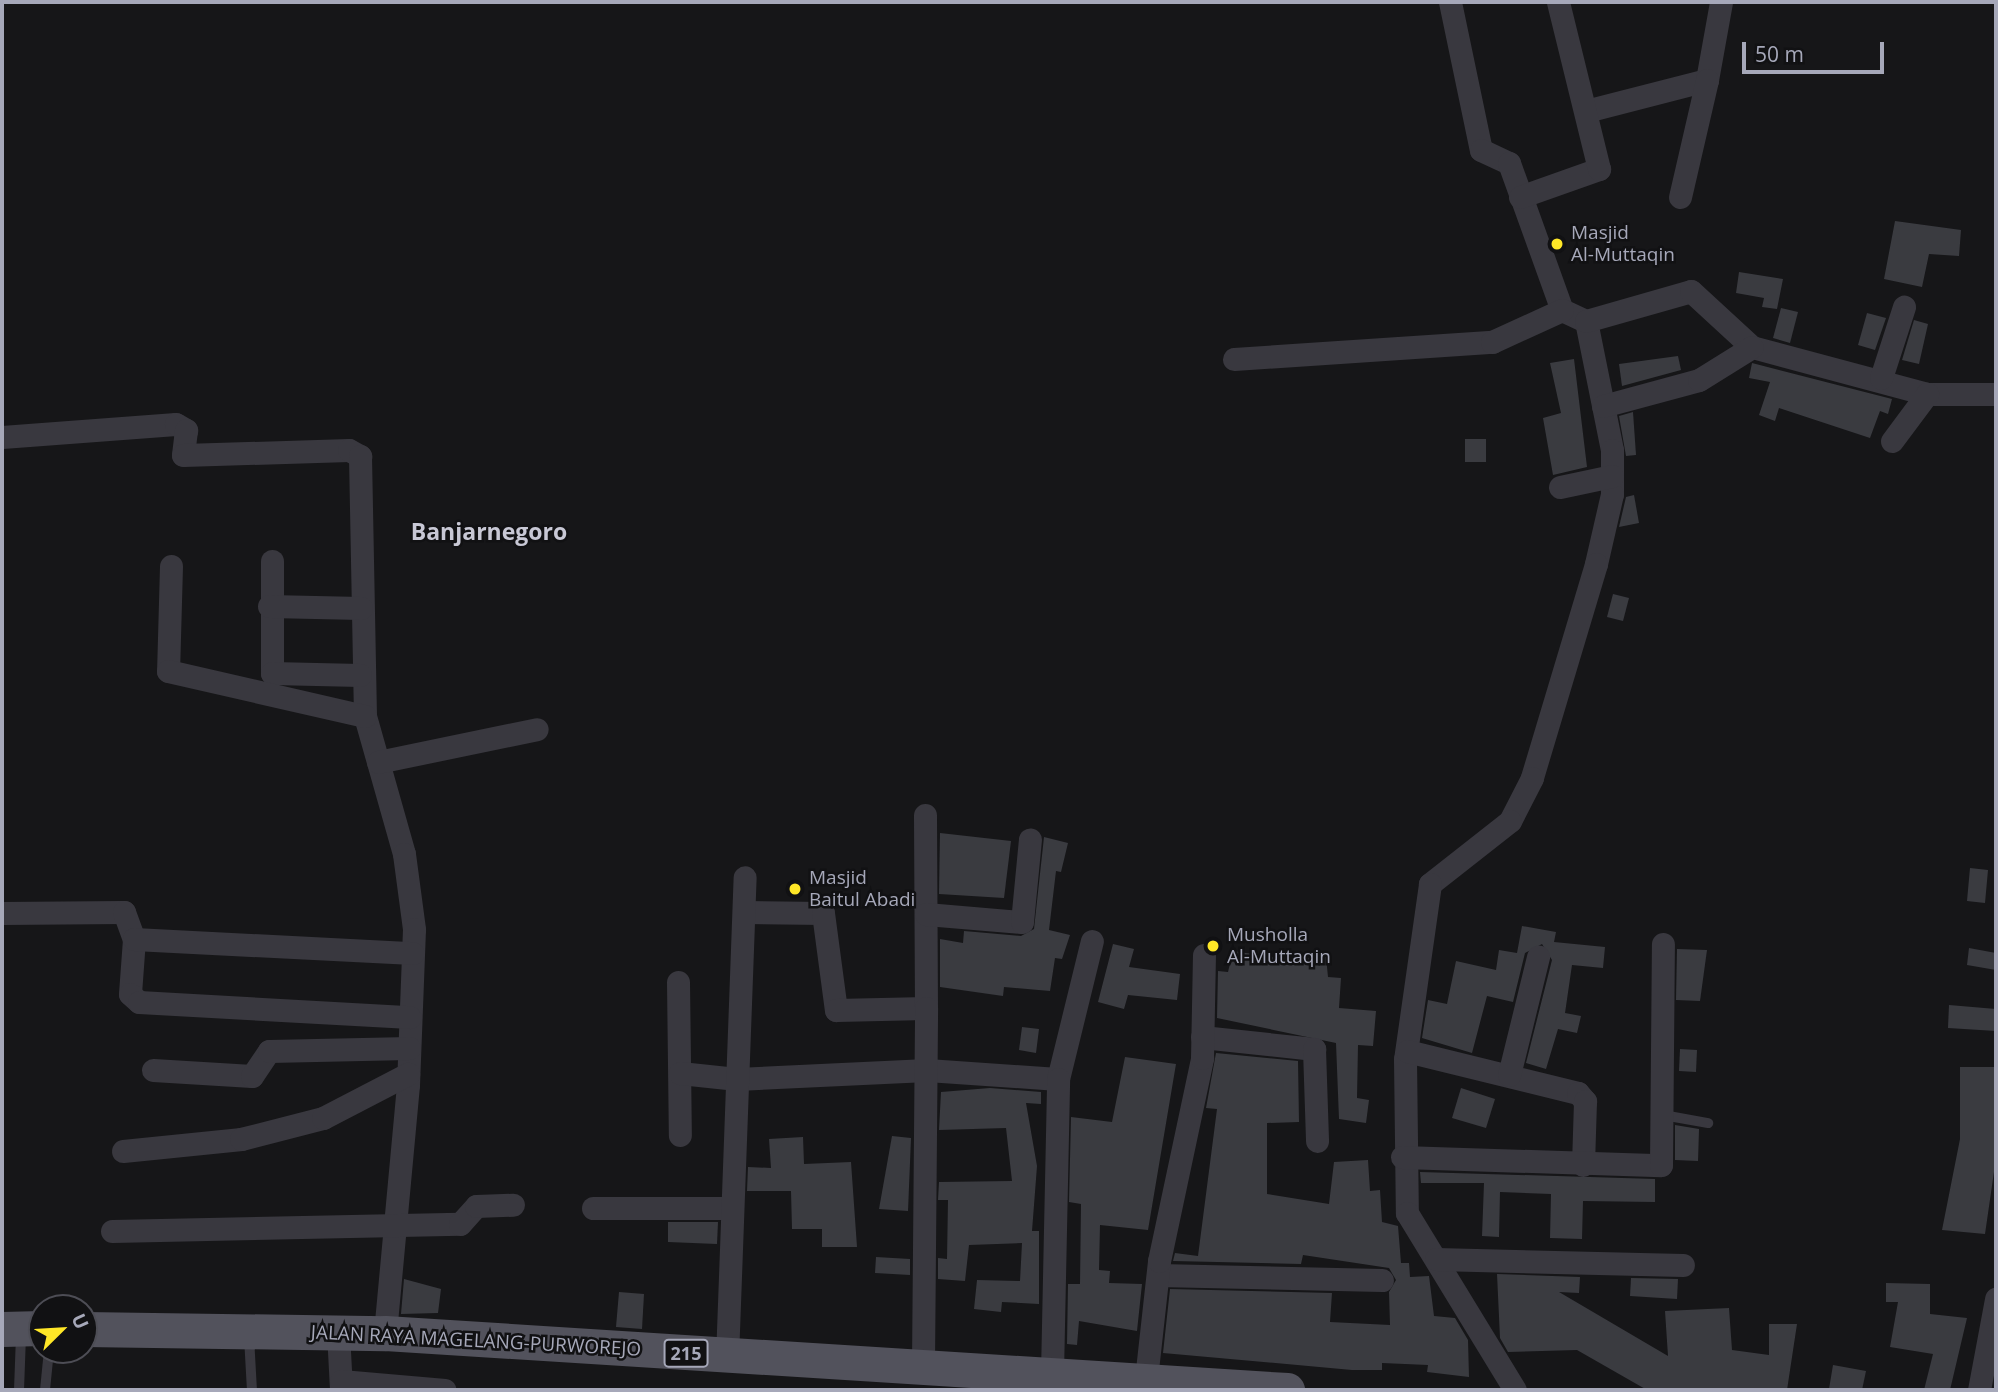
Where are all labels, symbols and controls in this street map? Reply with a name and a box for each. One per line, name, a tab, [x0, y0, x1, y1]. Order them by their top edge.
scale bar	[1746, 28, 1888, 72]
text: 50 m	[1755, 40, 1804, 68]
place label: Masjid Al-Muttaqin	[1571, 222, 1675, 266]
marker: Masjid Al-Muttaqin	[1549, 236, 1565, 252]
district label: Banjarnegoro	[411, 517, 567, 545]
place label: Masjid Baitul Abadi	[809, 867, 915, 911]
marker: Masjid Baitul Abadi	[787, 881, 803, 897]
place label: Musholla Al-Muttaqin	[1227, 924, 1331, 968]
marker: Musholla Al-Muttaqin	[1205, 938, 1221, 954]
north arrow	[28, 1294, 98, 1364]
text: U	[66, 1309, 95, 1333]
street label: JALAN RAYA MAGELANG-PURWOREJO	[310, 1321, 642, 1361]
road number: 215	[663, 1338, 709, 1368]

